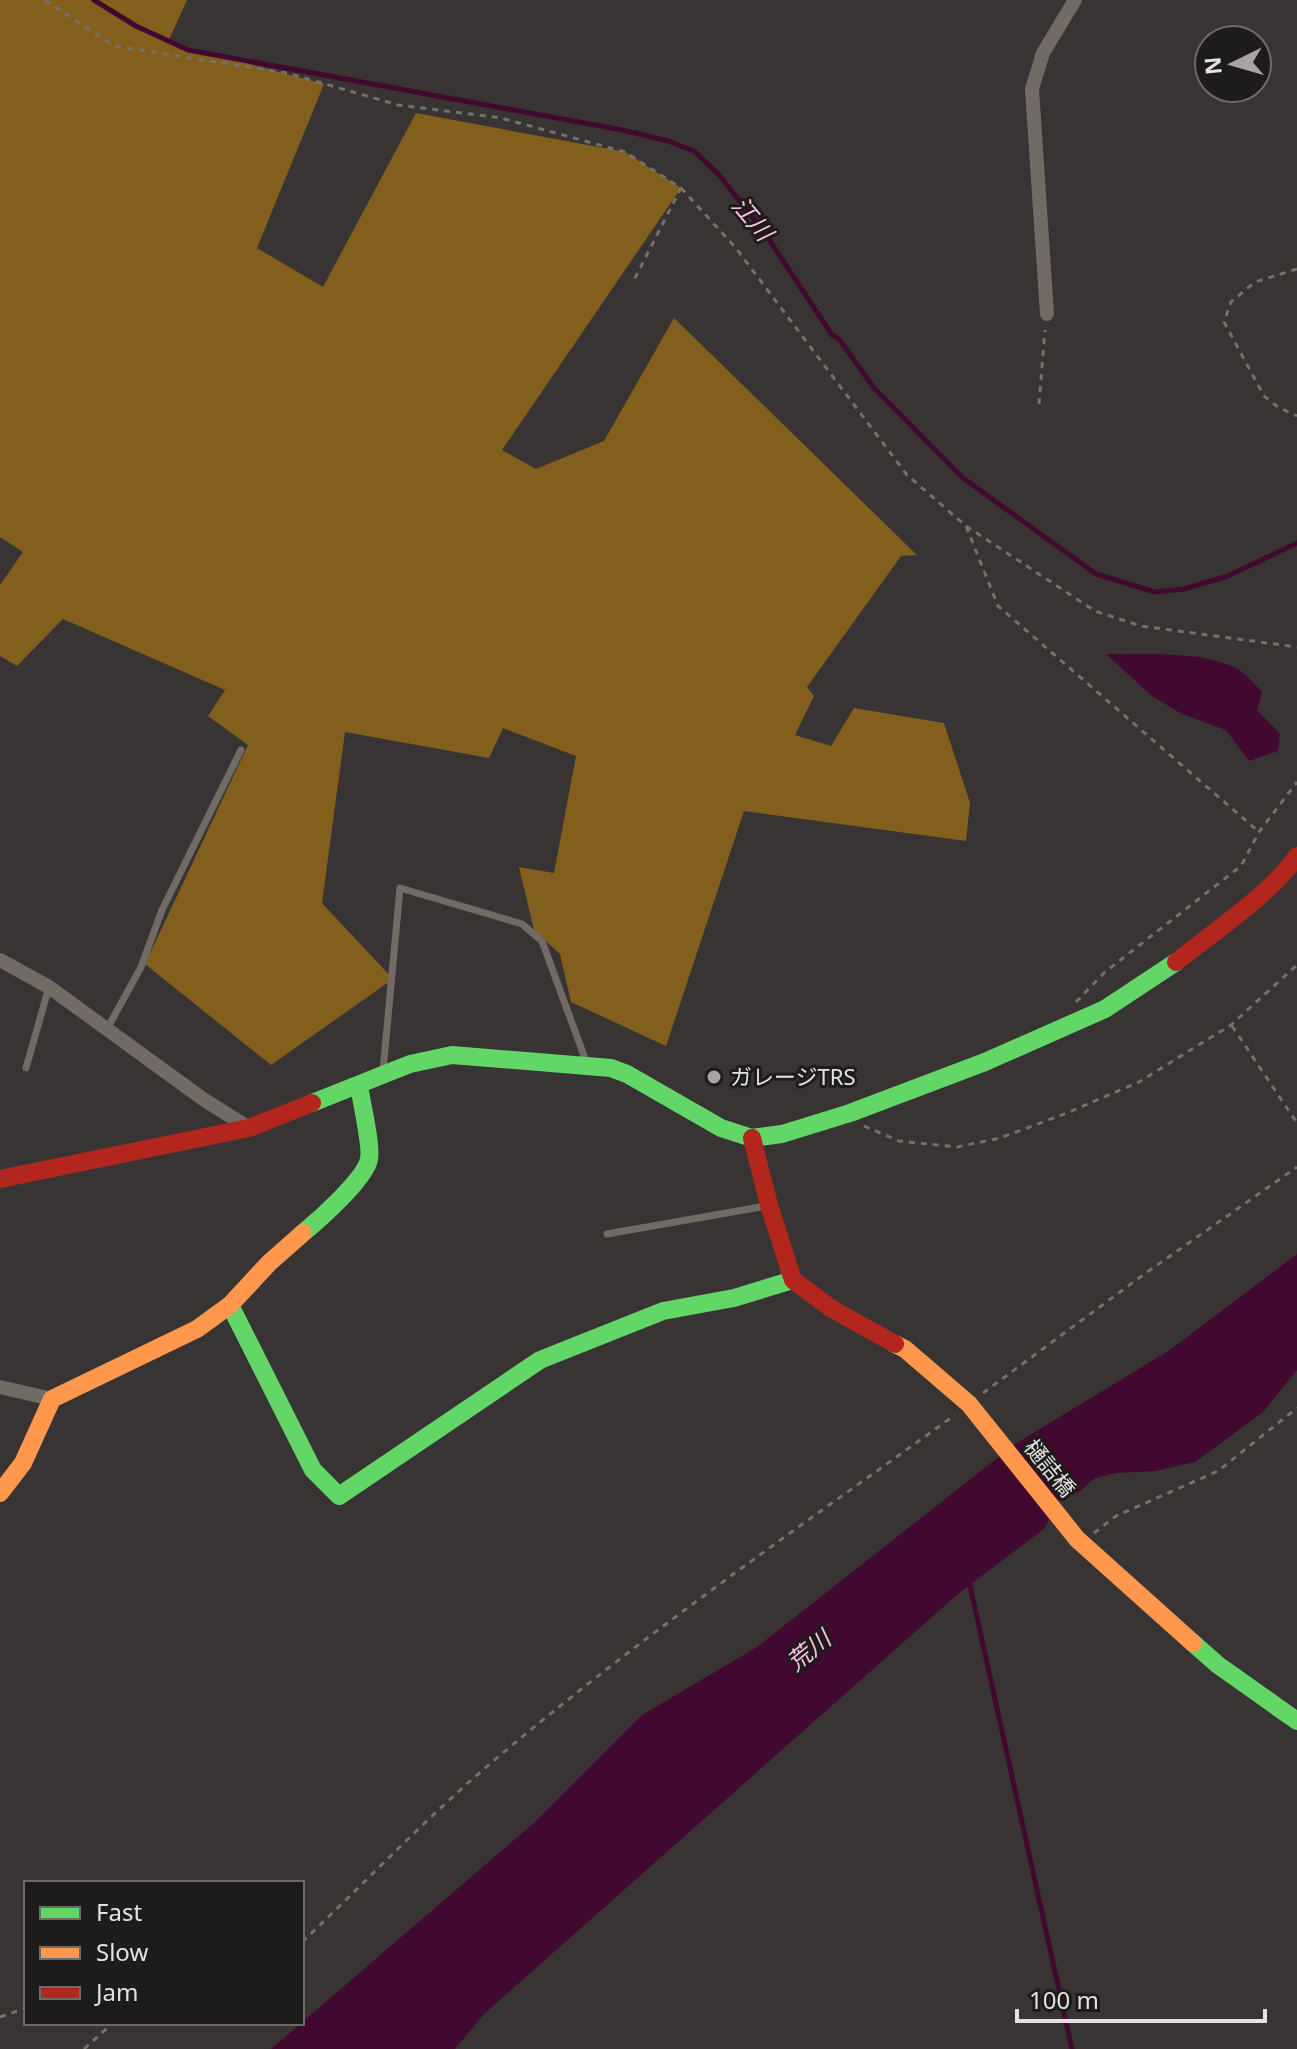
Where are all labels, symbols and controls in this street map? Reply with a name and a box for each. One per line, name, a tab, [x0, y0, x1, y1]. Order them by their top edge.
north arrow	[1193, 24, 1273, 104]
text: N	[1196, 56, 1228, 76]
water label: 江川	[725, 189, 783, 249]
place label: ガレージTRS	[730, 1061, 856, 1091]
marker: ガレージTRS	[705, 1068, 723, 1086]
street label: 樋詰橋	[1018, 1432, 1083, 1502]
water label: 荒川	[779, 1620, 839, 1678]
legend	[24, 1881, 304, 2025]
text: Fast	[96, 1895, 142, 1928]
text: Slow	[96, 1935, 148, 1968]
scale bar	[1017, 1973, 1265, 2023]
text: Jam	[94, 1975, 138, 2008]
text: 100 m	[1029, 1983, 1099, 2016]

